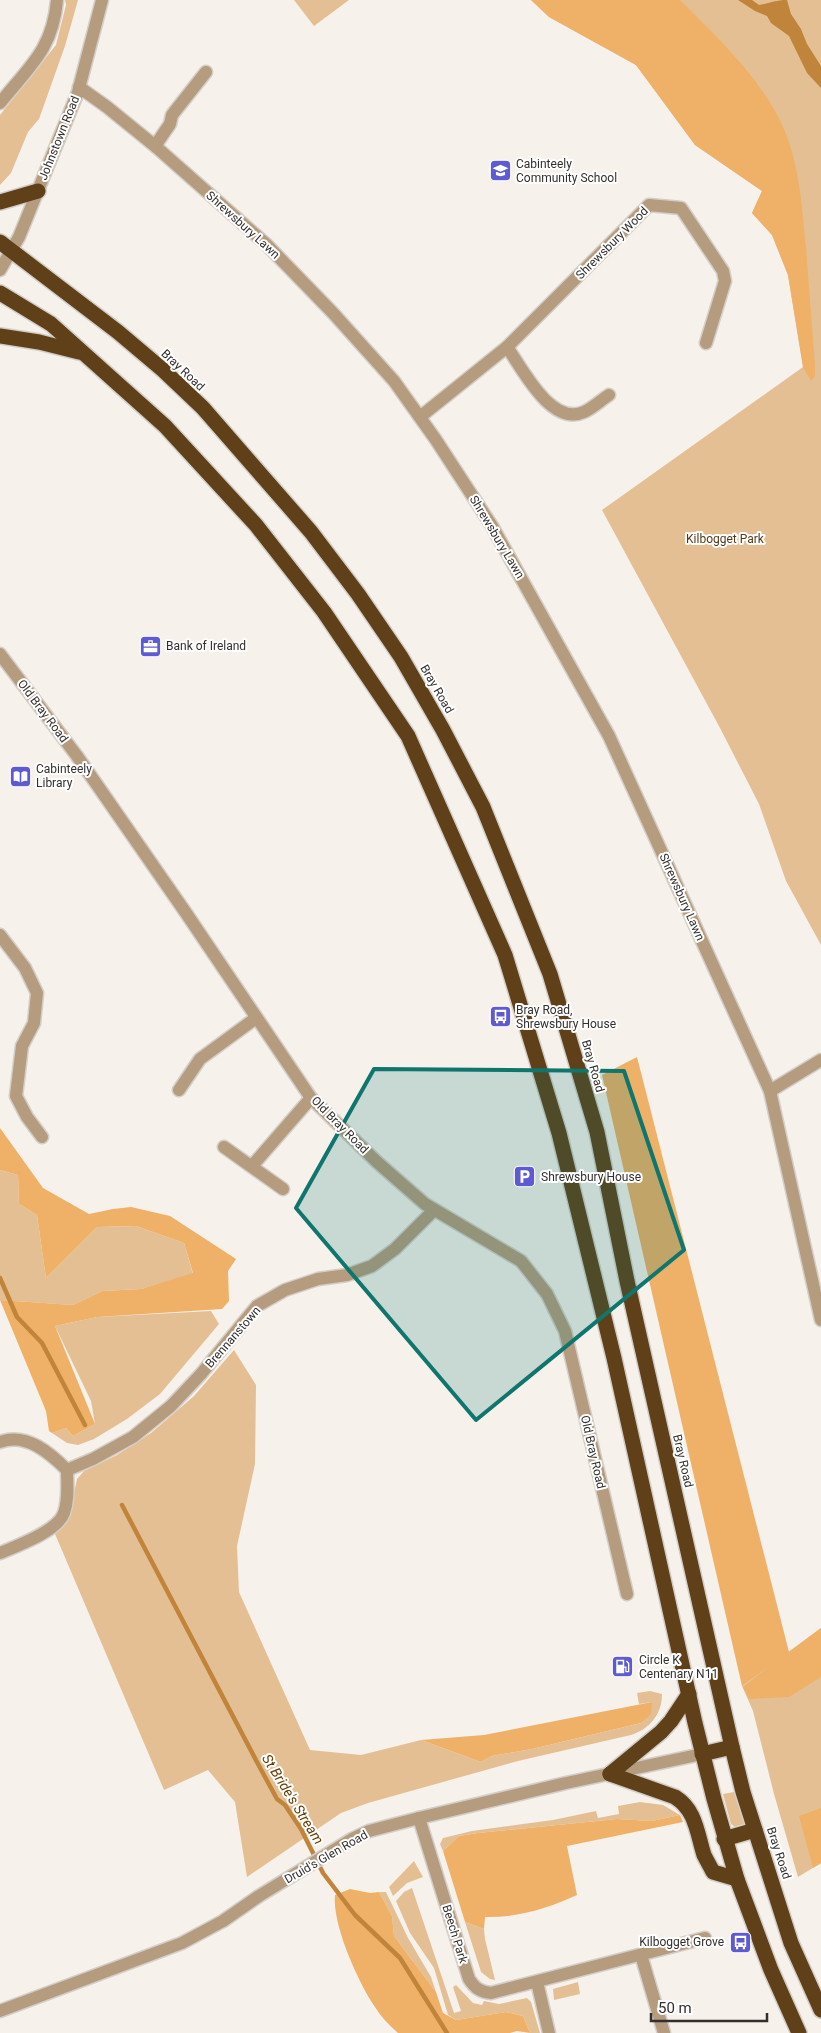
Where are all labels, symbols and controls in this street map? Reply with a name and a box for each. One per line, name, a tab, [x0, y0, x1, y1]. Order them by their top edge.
street label: Johnstown Road	[36, 94, 82, 182]
place label: Cabinteely Community School	[516, 157, 617, 185]
school or university icon: Cabinteely Community School	[488, 159, 512, 183]
street label: Shrewsbury Lawn	[203, 188, 283, 262]
street label: Shrewsbury Wood	[573, 204, 651, 282]
street label: Bray Road	[159, 346, 207, 394]
street label: Shrewsbury Lawn	[467, 493, 527, 581]
park label: Kilbogget Park	[686, 532, 765, 546]
office icon: Bank of Ireland	[138, 634, 162, 658]
place label: Bank of Ireland	[166, 639, 246, 653]
street label: Bray Road	[417, 662, 457, 716]
street label: Old Bray Road	[15, 677, 71, 745]
place label: Cabinteely Library	[36, 762, 92, 790]
library icon: Cabinteely Library	[8, 764, 32, 788]
street label: Shrewsbury Lawn	[656, 851, 708, 943]
place label: Bray Road, Shrewsbury House	[516, 1003, 616, 1031]
bus stop icon: Bray Road, Shrewsbury House	[488, 1005, 512, 1029]
street label: Bray Road	[579, 1038, 607, 1094]
street label: Old Bray Road	[309, 1094, 371, 1156]
parking icon: Shrewsbury House	[513, 1165, 537, 1189]
place label: Shrewsbury House	[541, 1170, 641, 1184]
street label: Brennanstown	[203, 1303, 263, 1371]
street label: Old Bray Road	[578, 1414, 608, 1490]
street label: Bray Road	[670, 1433, 696, 1489]
place label: Circle K Centenary N11	[639, 1653, 718, 1681]
fuel station icon: Circle K Centenary N11	[611, 1655, 635, 1679]
water label: St Bride's Stream	[259, 1751, 327, 1847]
street label: Bray Road	[764, 1825, 794, 1881]
street label: Druid's Glen Road	[282, 1828, 370, 1886]
street label: Beech Park	[439, 1903, 471, 1966]
bus stop icon: Kilbogget Grove	[728, 1930, 752, 1954]
place label: Kilbogget Grove	[639, 1935, 724, 1949]
scale bar	[651, 1990, 767, 2022]
text: 50 m	[658, 1999, 692, 2017]

